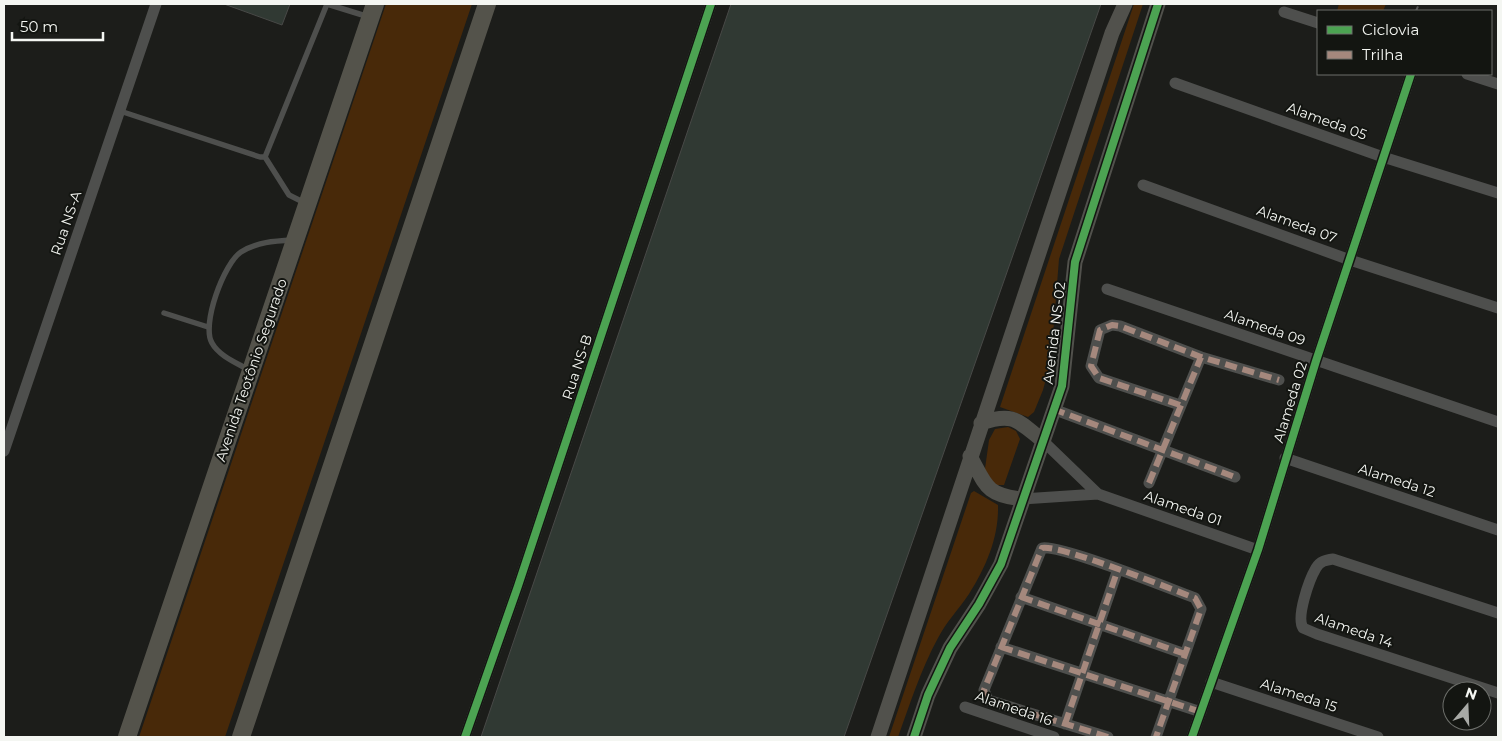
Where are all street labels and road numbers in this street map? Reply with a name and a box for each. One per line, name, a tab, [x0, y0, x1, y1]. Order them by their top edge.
street label: Alameda 05	[1284, 98, 1370, 144]
street label: Rua NS-A	[47, 188, 86, 258]
street label: Alameda 07	[1254, 201, 1340, 247]
street label: Avenida Teotônio Segurado	[211, 276, 291, 464]
street label: Avenida NS-02	[1039, 281, 1069, 385]
street label: Alameda 09	[1222, 305, 1308, 349]
street label: Rua NS-B	[558, 332, 596, 402]
street label: Alameda 02	[1269, 359, 1311, 445]
street label: Alameda 12	[1356, 459, 1438, 501]
street label: Alameda 01	[1142, 486, 1224, 530]
street label: Alameda 14	[1313, 608, 1396, 652]
street label: Alameda 15	[1258, 674, 1340, 716]
street label: Alameda 16	[973, 686, 1055, 730]

